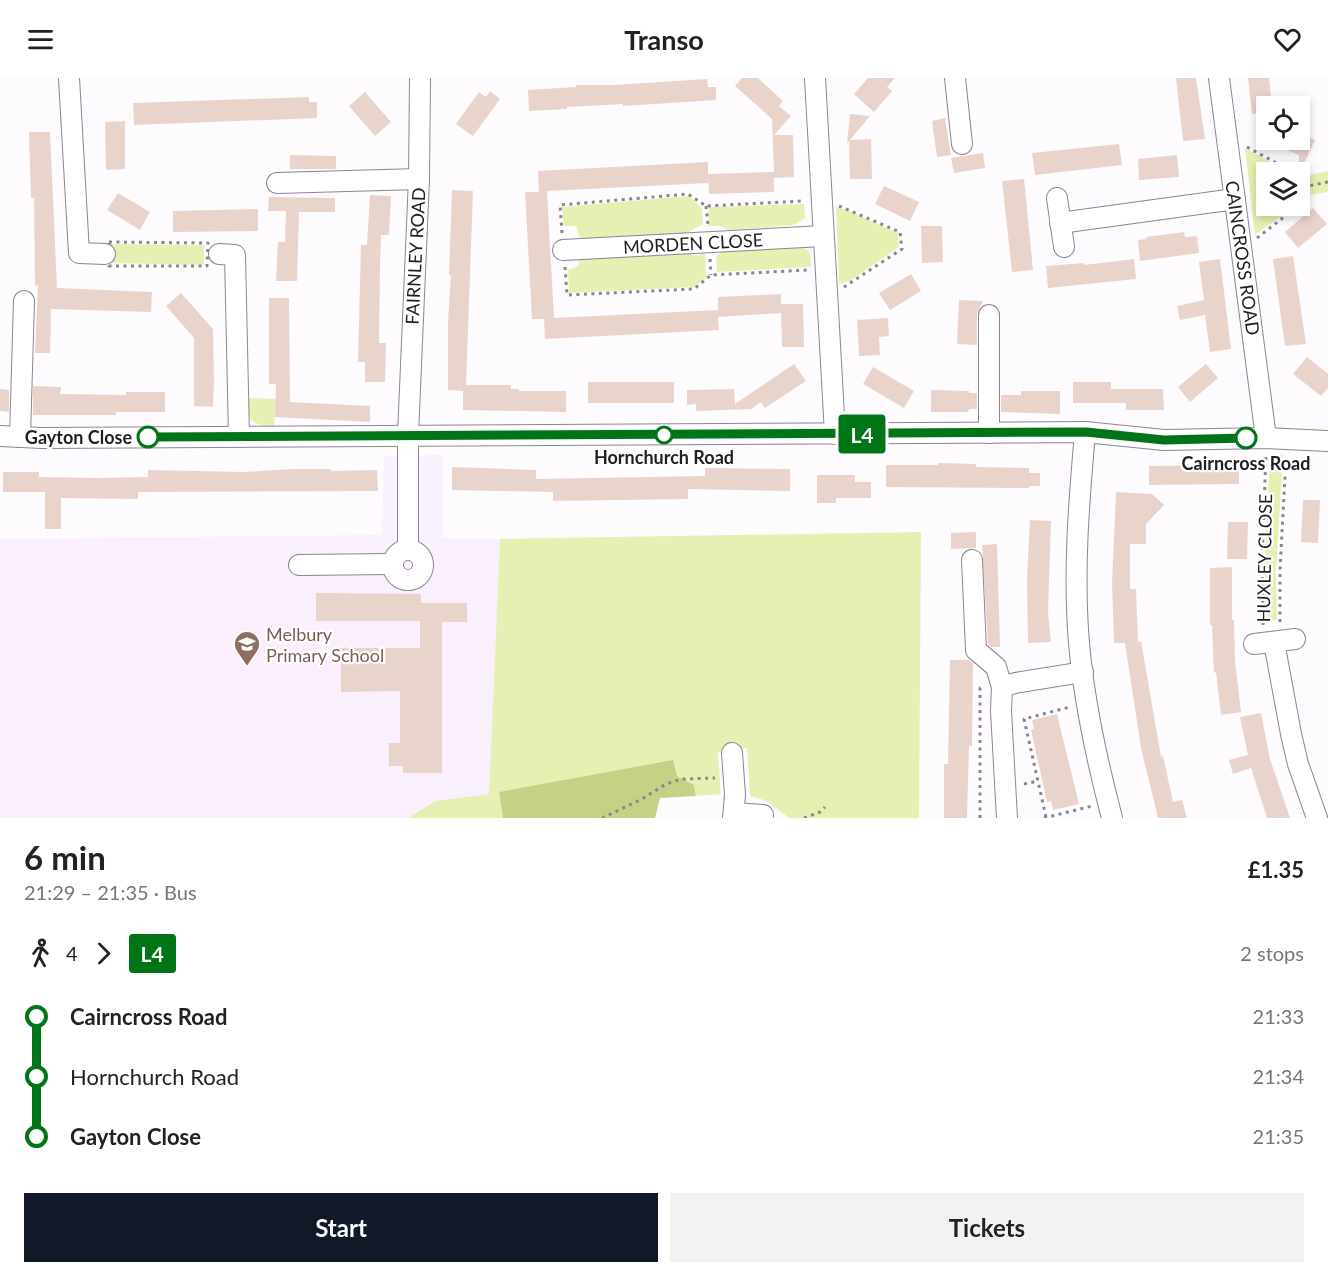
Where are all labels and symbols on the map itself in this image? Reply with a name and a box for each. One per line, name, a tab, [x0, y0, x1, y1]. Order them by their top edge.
street label: CAINCROSS ROAD	[1221, 179, 1265, 337]
street label: FAIRNLEY ROAD	[400, 187, 430, 325]
street label: MORDEN CLOSE	[622, 228, 764, 258]
line badge: L4	[835, 414, 889, 454]
place label: Gayton Close	[25, 426, 132, 448]
marker: Gayton Close	[137, 426, 159, 448]
marker: Hornchurch Road	[655, 426, 673, 444]
marker: Cairncross Road	[1235, 427, 1257, 449]
place label: Hornchurch Road	[594, 446, 734, 468]
place label: Cairncross Road	[1182, 452, 1310, 474]
street label: HUXLEY CLOSE	[1252, 493, 1276, 623]
place label: Melbury Primary School	[266, 623, 384, 666]
school or university icon: Melbury Primary School	[232, 629, 262, 667]

